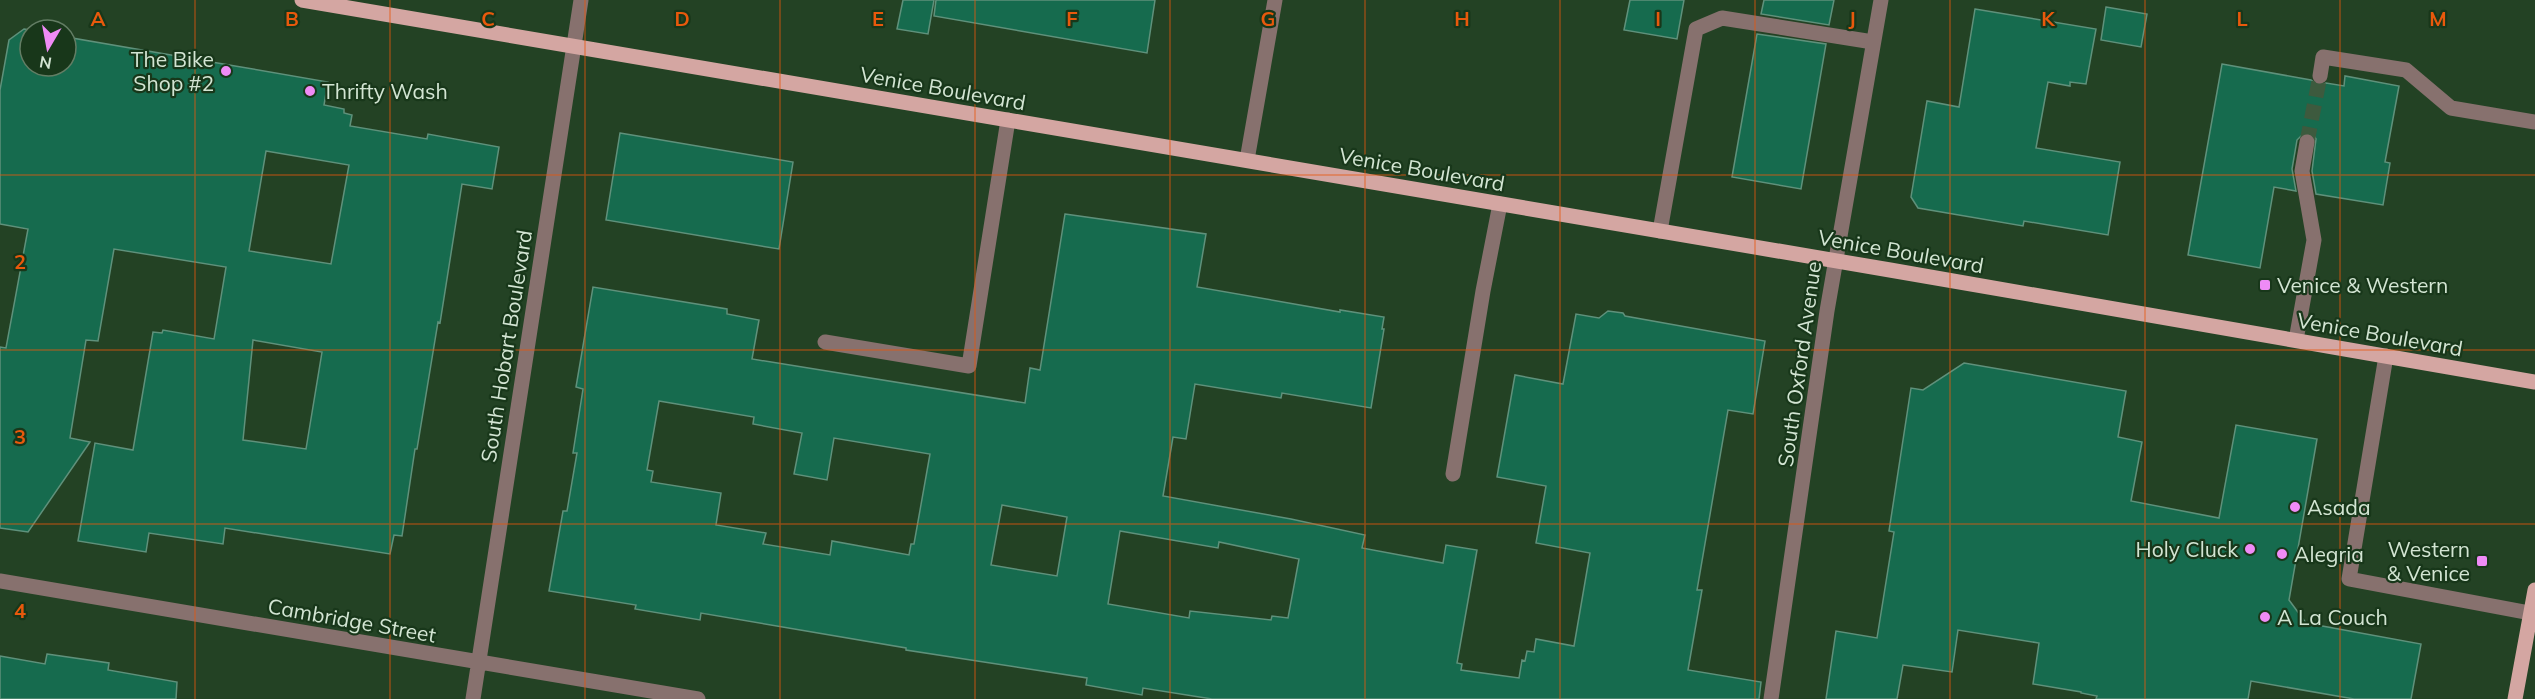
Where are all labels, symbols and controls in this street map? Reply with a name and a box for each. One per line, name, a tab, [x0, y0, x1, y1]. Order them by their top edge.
text: A	[91, 6, 106, 31]
text: B	[285, 6, 299, 31]
text: C	[481, 6, 495, 31]
text: D	[674, 6, 690, 31]
text: E	[872, 6, 884, 31]
text: F	[1066, 6, 1078, 31]
text: G	[1261, 6, 1275, 31]
text: H	[1454, 6, 1470, 31]
text: I	[1655, 6, 1661, 31]
text: J	[1848, 6, 1856, 31]
text: K	[2041, 6, 2055, 31]
text: L	[2236, 6, 2248, 31]
text: M	[2429, 6, 2447, 31]
north arrow	[18, 18, 78, 78]
place label: The Bike Shop #2	[131, 46, 214, 96]
text: N	[38, 52, 53, 74]
street label: Venice Boulevard	[858, 61, 1028, 115]
marker: The Bike Shop #2	[219, 64, 233, 78]
place label: Thrifty Wash	[322, 78, 448, 104]
marker: Thrifty Wash	[303, 84, 317, 98]
street label: Venice Boulevard	[1337, 142, 1507, 196]
street label: Venice Boulevard	[1816, 224, 1986, 278]
street label: South Hobart Boulevard	[475, 228, 537, 464]
text: 2	[14, 249, 26, 274]
street label: South Oxford Avenue	[1772, 260, 1826, 468]
place label: Venice & Western	[2277, 272, 2448, 298]
marker: Venice & Western	[2258, 278, 2272, 292]
street label: Venice Boulevard	[2295, 307, 2465, 361]
text: 3	[14, 424, 26, 449]
place label: Asada	[2307, 494, 2371, 520]
marker: Asada	[2288, 500, 2302, 514]
place label: Holy Cluck	[2136, 536, 2238, 562]
place label: Western & Venice	[2387, 536, 2470, 586]
place label: Alegria	[2294, 541, 2364, 567]
marker: Holy Cluck	[2243, 542, 2257, 556]
marker: Alegria	[2275, 547, 2289, 561]
marker: Western & Venice	[2475, 554, 2489, 568]
street label: Cambridge Street	[266, 592, 438, 648]
text: 4	[14, 598, 26, 623]
place label: A La Couch	[2277, 604, 2388, 630]
marker: A La Couch	[2258, 610, 2272, 624]

